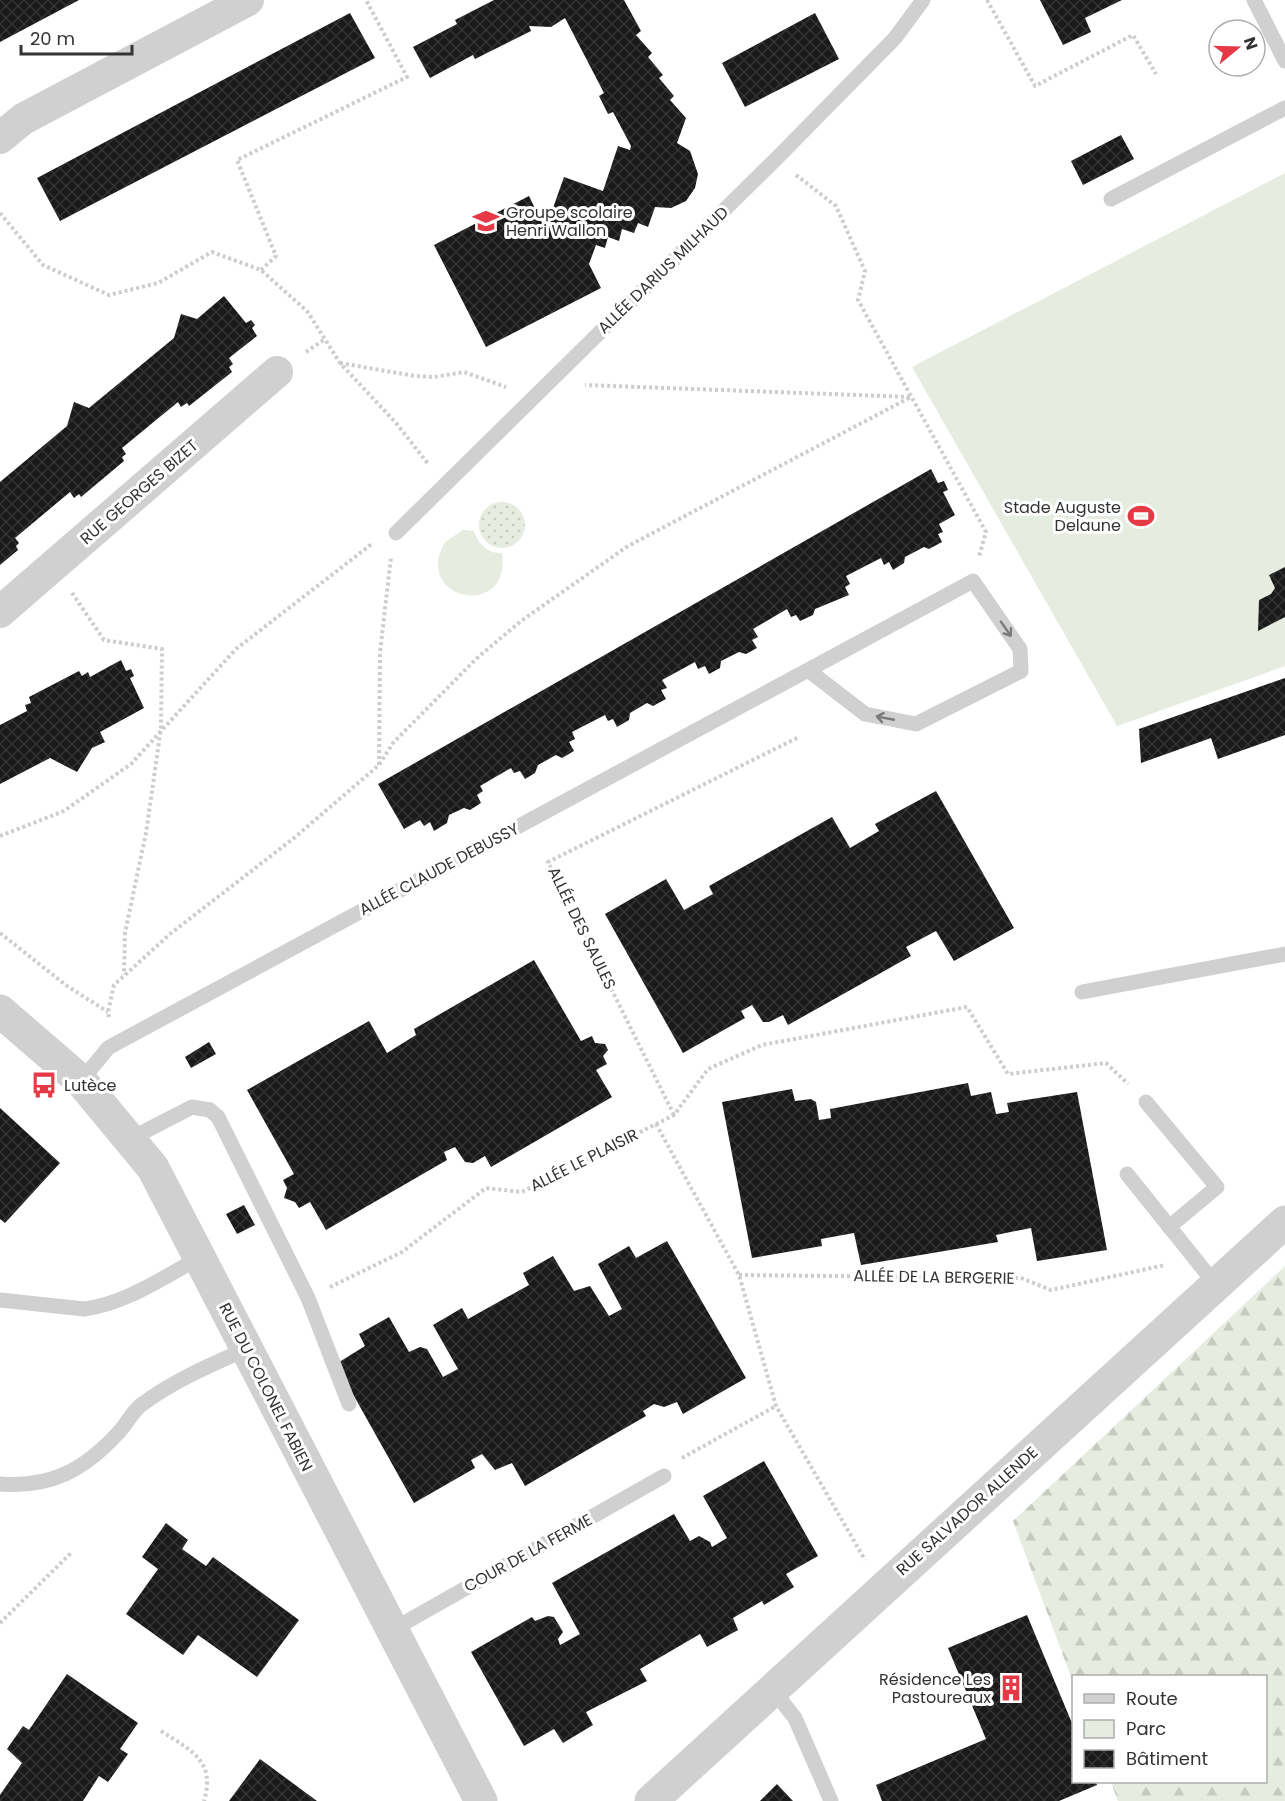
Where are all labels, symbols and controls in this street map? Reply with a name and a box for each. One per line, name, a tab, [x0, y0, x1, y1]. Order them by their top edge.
scale bar	[21, 18, 132, 56]
north arrow	[1207, 18, 1267, 78]
text: 20 m	[30, 26, 75, 51]
text: N	[1238, 34, 1264, 53]
place label: Groupe scolaire Henri Wallon	[506, 201, 633, 242]
street label: ALLÉE DARIUS MILHAUD	[592, 201, 734, 339]
school or university icon: Groupe scolaire Henri Wallon	[471, 206, 501, 236]
street label: RUE GEORGES BIZET	[75, 434, 203, 550]
place label: Stade Auguste Delaune	[1004, 496, 1121, 537]
sports icon: Stade Auguste Delaune	[1126, 501, 1156, 531]
one-way arrow	[1000, 621, 1012, 637]
one-way arrow	[876, 711, 895, 723]
street label: ALLÉE CLAUDE DEBUSSY	[355, 817, 524, 921]
street label: ALLÉE DES SAULES	[542, 863, 622, 993]
bus stop icon: Lutèce	[29, 1070, 59, 1100]
place label: Lutèce	[64, 1074, 117, 1097]
street label: ALLÉE LE PLAISIR	[526, 1123, 642, 1197]
street label: ALLÉE DE LA BERGERIE	[853, 1264, 1015, 1290]
street label: RUE DU COLONEL FABIEN	[213, 1299, 319, 1475]
street label: RUE SALVADOR ALLENDE	[891, 1441, 1043, 1581]
street label: COUR DE LA FERME	[460, 1508, 596, 1598]
place label: Résidence Les Pastoureaux	[879, 1668, 991, 1709]
building icon: Résidence Les Pastoureaux	[996, 1673, 1026, 1703]
legend	[1072, 1675, 1267, 1783]
text: Route	[1126, 1686, 1178, 1711]
text: Parc	[1126, 1716, 1166, 1741]
text: Bâtiment	[1126, 1746, 1208, 1771]

